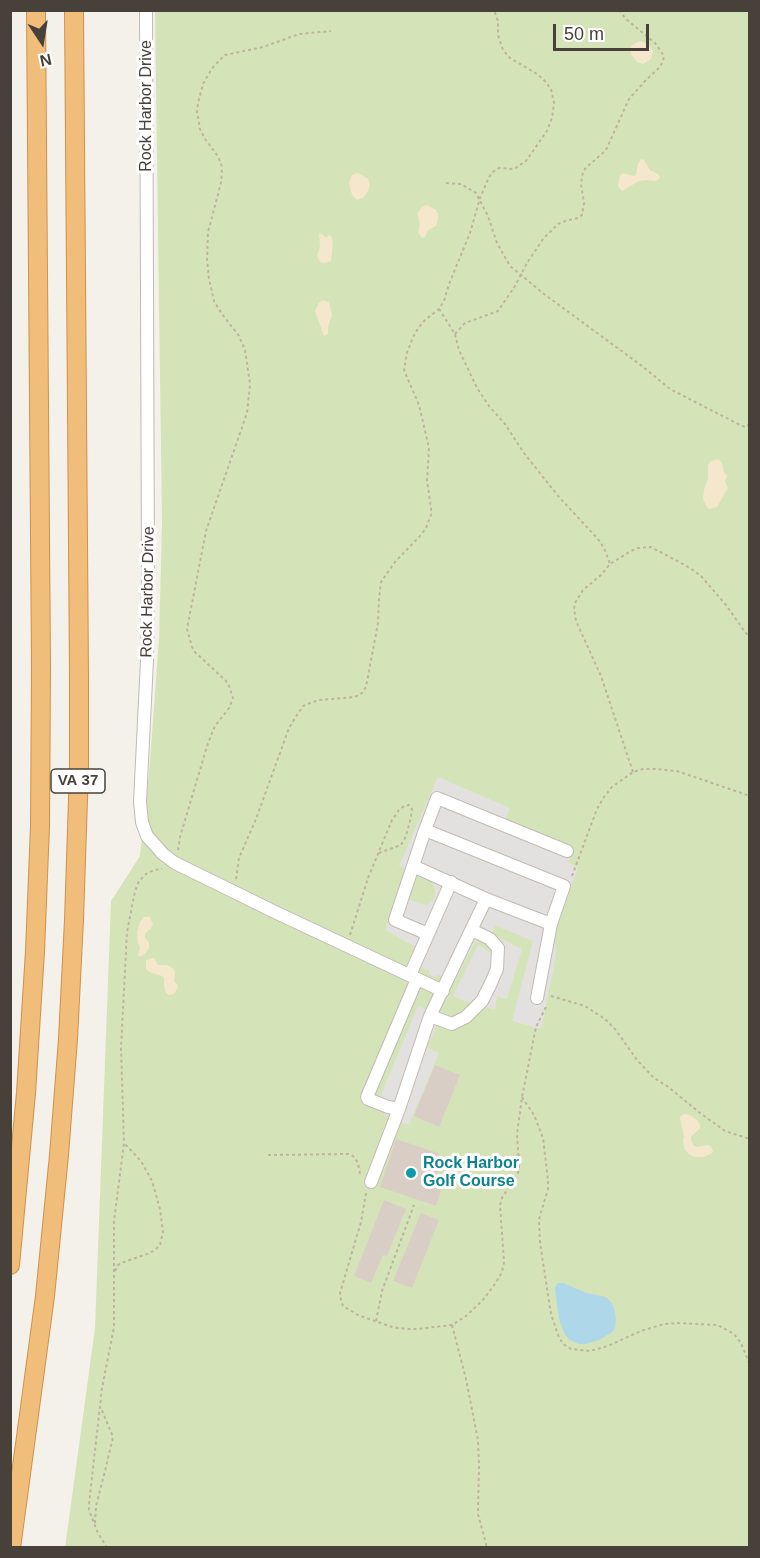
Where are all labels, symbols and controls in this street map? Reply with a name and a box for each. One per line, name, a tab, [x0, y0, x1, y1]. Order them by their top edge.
north arrow	[12, 12, 72, 72]
scale bar	[556, 12, 652, 50]
text: 50 m	[564, 24, 604, 44]
street label: Rock Harbor Drive	[137, 40, 157, 172]
text: N	[38, 51, 53, 70]
street label: Rock Harbor Drive	[137, 526, 159, 658]
road number: VA 37	[51, 769, 105, 793]
place label: Rock Harbor Golf Course	[423, 1154, 519, 1192]
marker: Rock Harbor Golf Course	[404, 1166, 418, 1180]

